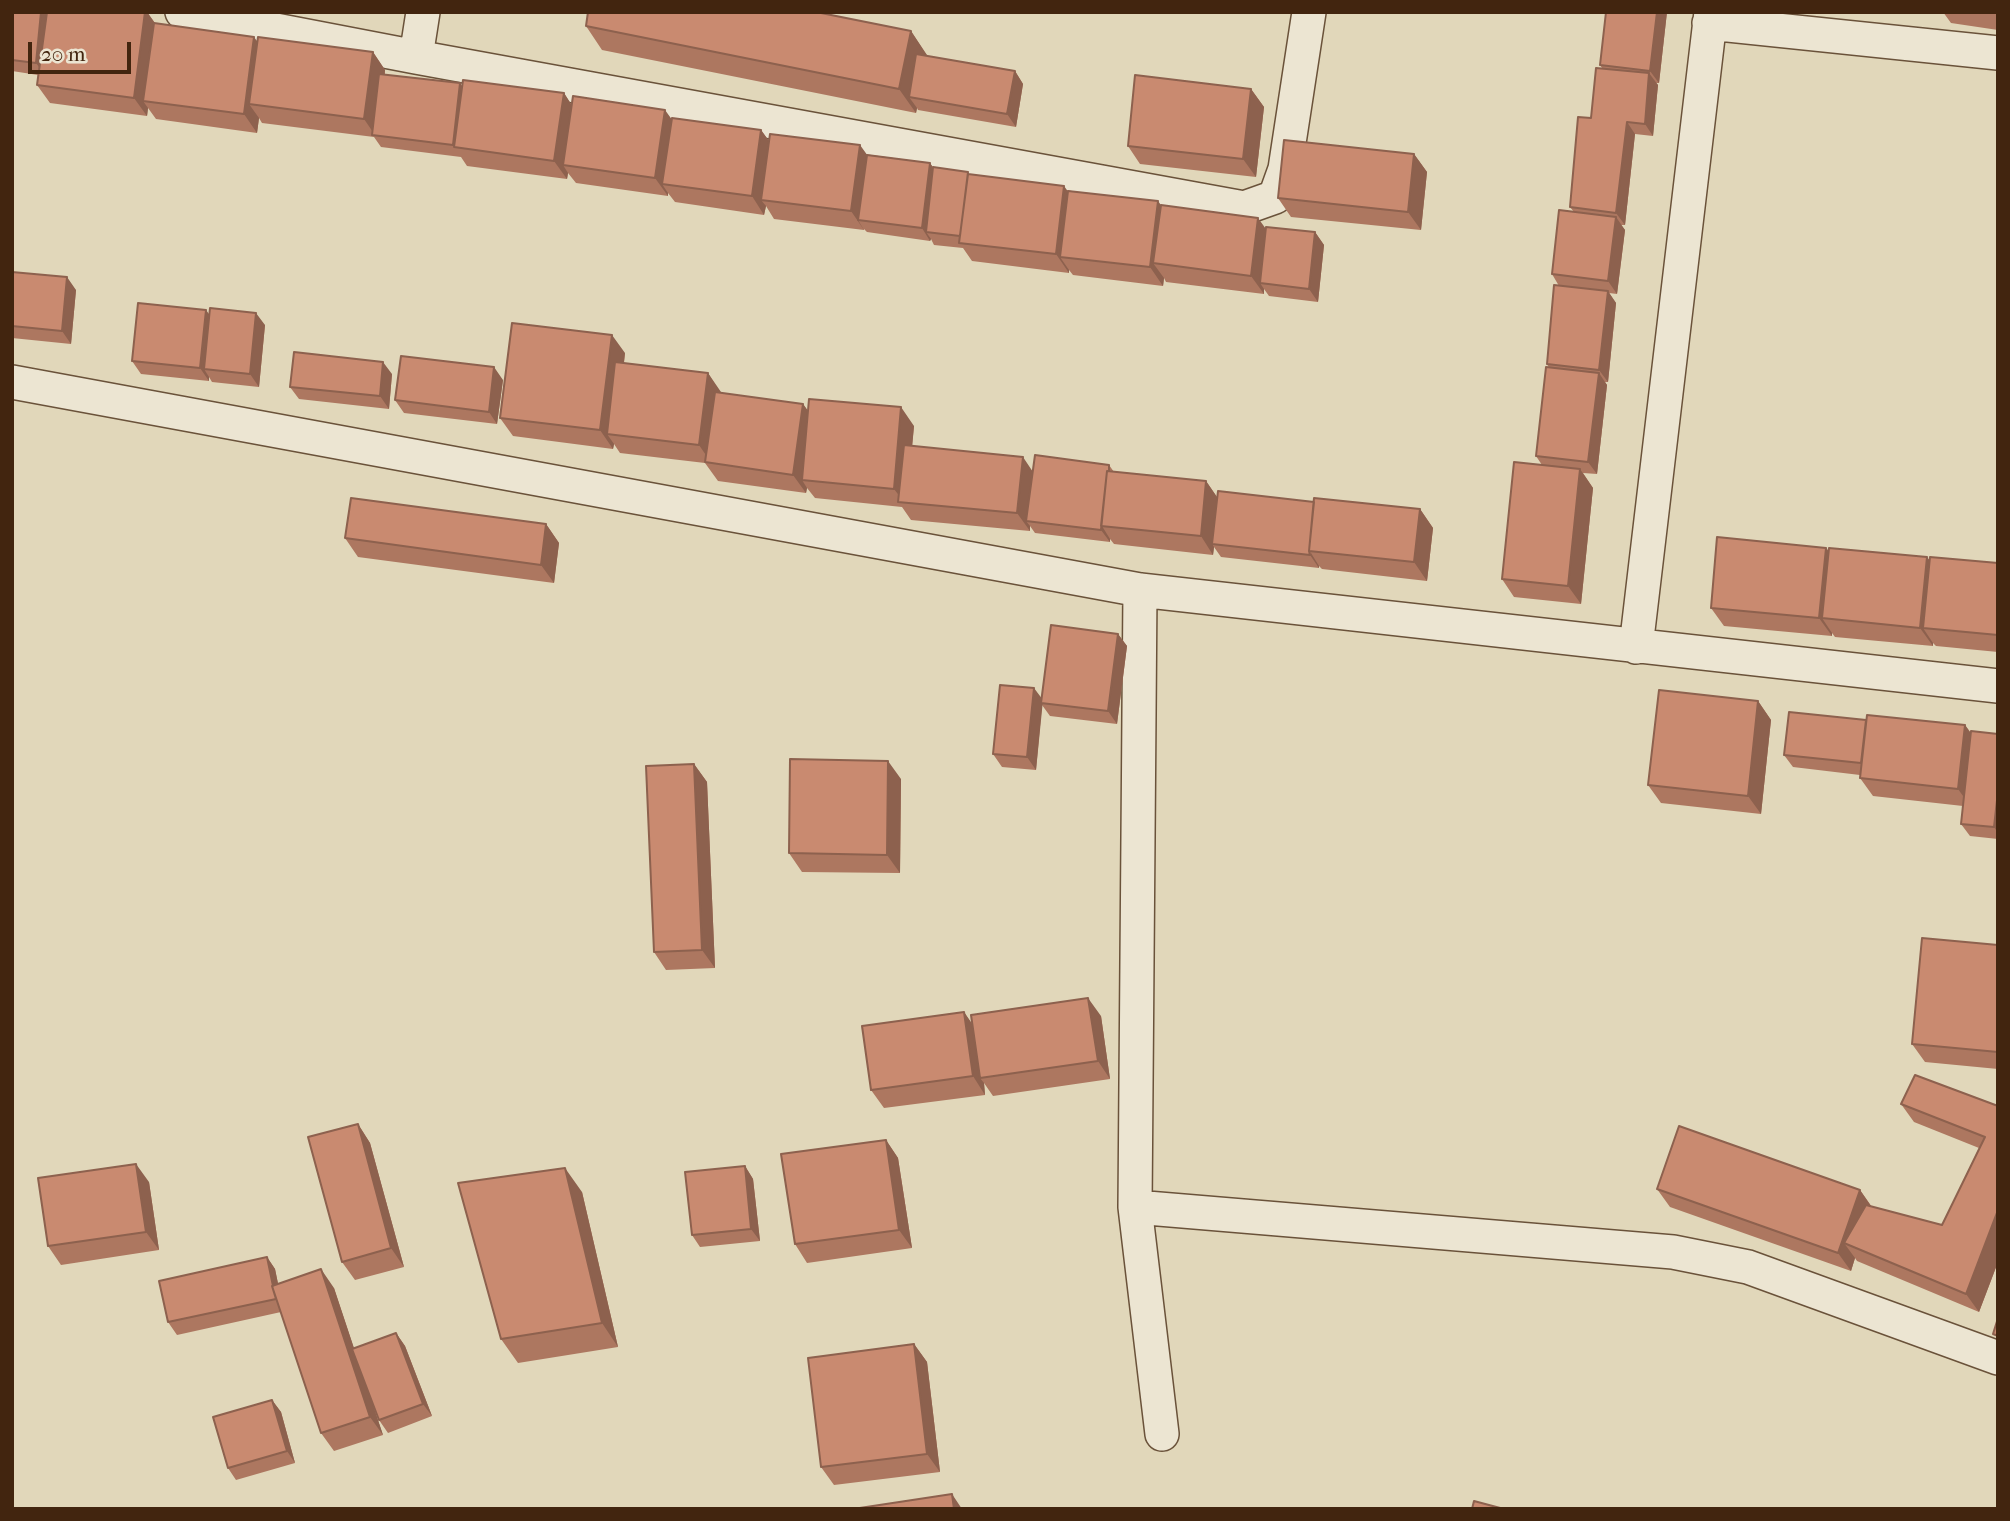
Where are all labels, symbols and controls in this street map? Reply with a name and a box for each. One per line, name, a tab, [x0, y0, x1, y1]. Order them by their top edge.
scale bar	[32, 28, 135, 72]
text: 20 m	[41, 42, 85, 66]

